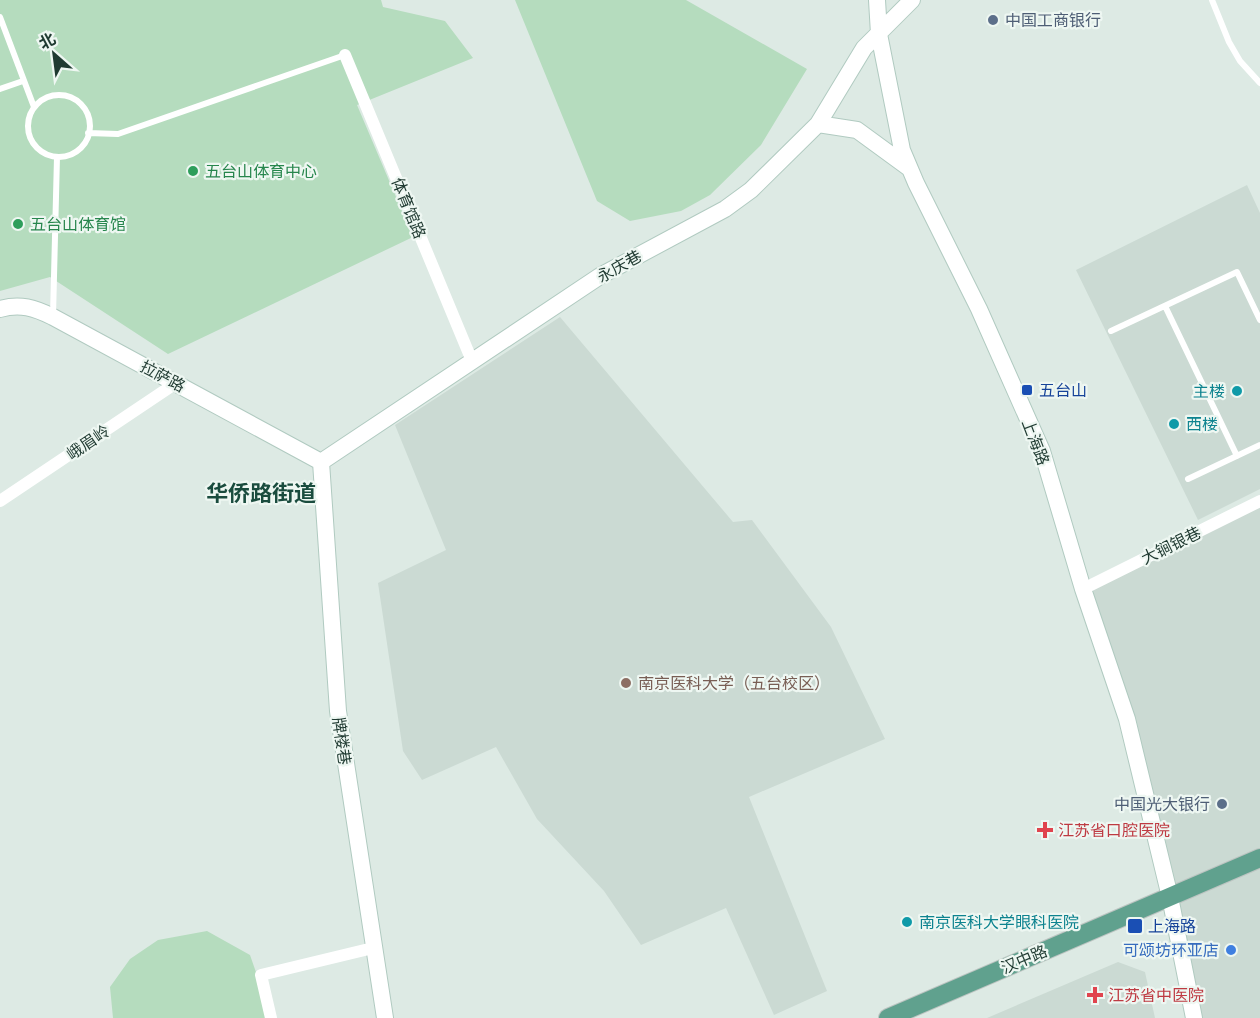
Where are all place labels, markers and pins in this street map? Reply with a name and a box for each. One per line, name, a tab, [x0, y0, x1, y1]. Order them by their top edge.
place label: 中国工商银行	[1005, 10, 1101, 29]
marker: 中国工商银行	[986, 13, 1000, 27]
place label: 五台山体育中心	[205, 161, 317, 180]
marker: 五台山体育中心	[186, 164, 200, 178]
place label: 五台山体育馆	[30, 214, 126, 233]
marker: 五台山体育馆	[11, 217, 25, 231]
place label: 五台山	[1039, 380, 1087, 399]
place label: 主楼	[1193, 381, 1225, 400]
marker: 五台山	[1020, 383, 1034, 397]
marker: 主楼	[1230, 384, 1244, 398]
place label: 西楼	[1186, 414, 1218, 433]
marker: 西楼	[1167, 417, 1181, 431]
place label: 南京医科大学（五台校区）	[638, 673, 830, 692]
marker: 南京医科大学（五台校区）	[619, 676, 633, 690]
place label: 中国光大银行	[1114, 794, 1210, 813]
marker: 中国光大银行	[1215, 797, 1229, 811]
place label: 江苏省口腔医院	[1058, 820, 1170, 839]
marker: 江苏省口腔医院	[1036, 821, 1054, 839]
place label: 南京医科大学眼科医院	[919, 912, 1079, 931]
marker: 南京医科大学眼科医院	[900, 915, 914, 929]
place label: 上海路	[1148, 916, 1196, 935]
marker: 上海路	[1126, 917, 1144, 935]
place label: 可颂坊环亚店	[1123, 940, 1219, 959]
marker: 可颂坊环亚店	[1224, 943, 1238, 957]
place label: 江苏省中医院	[1108, 985, 1204, 1004]
marker: 江苏省中医院	[1086, 986, 1104, 1004]

